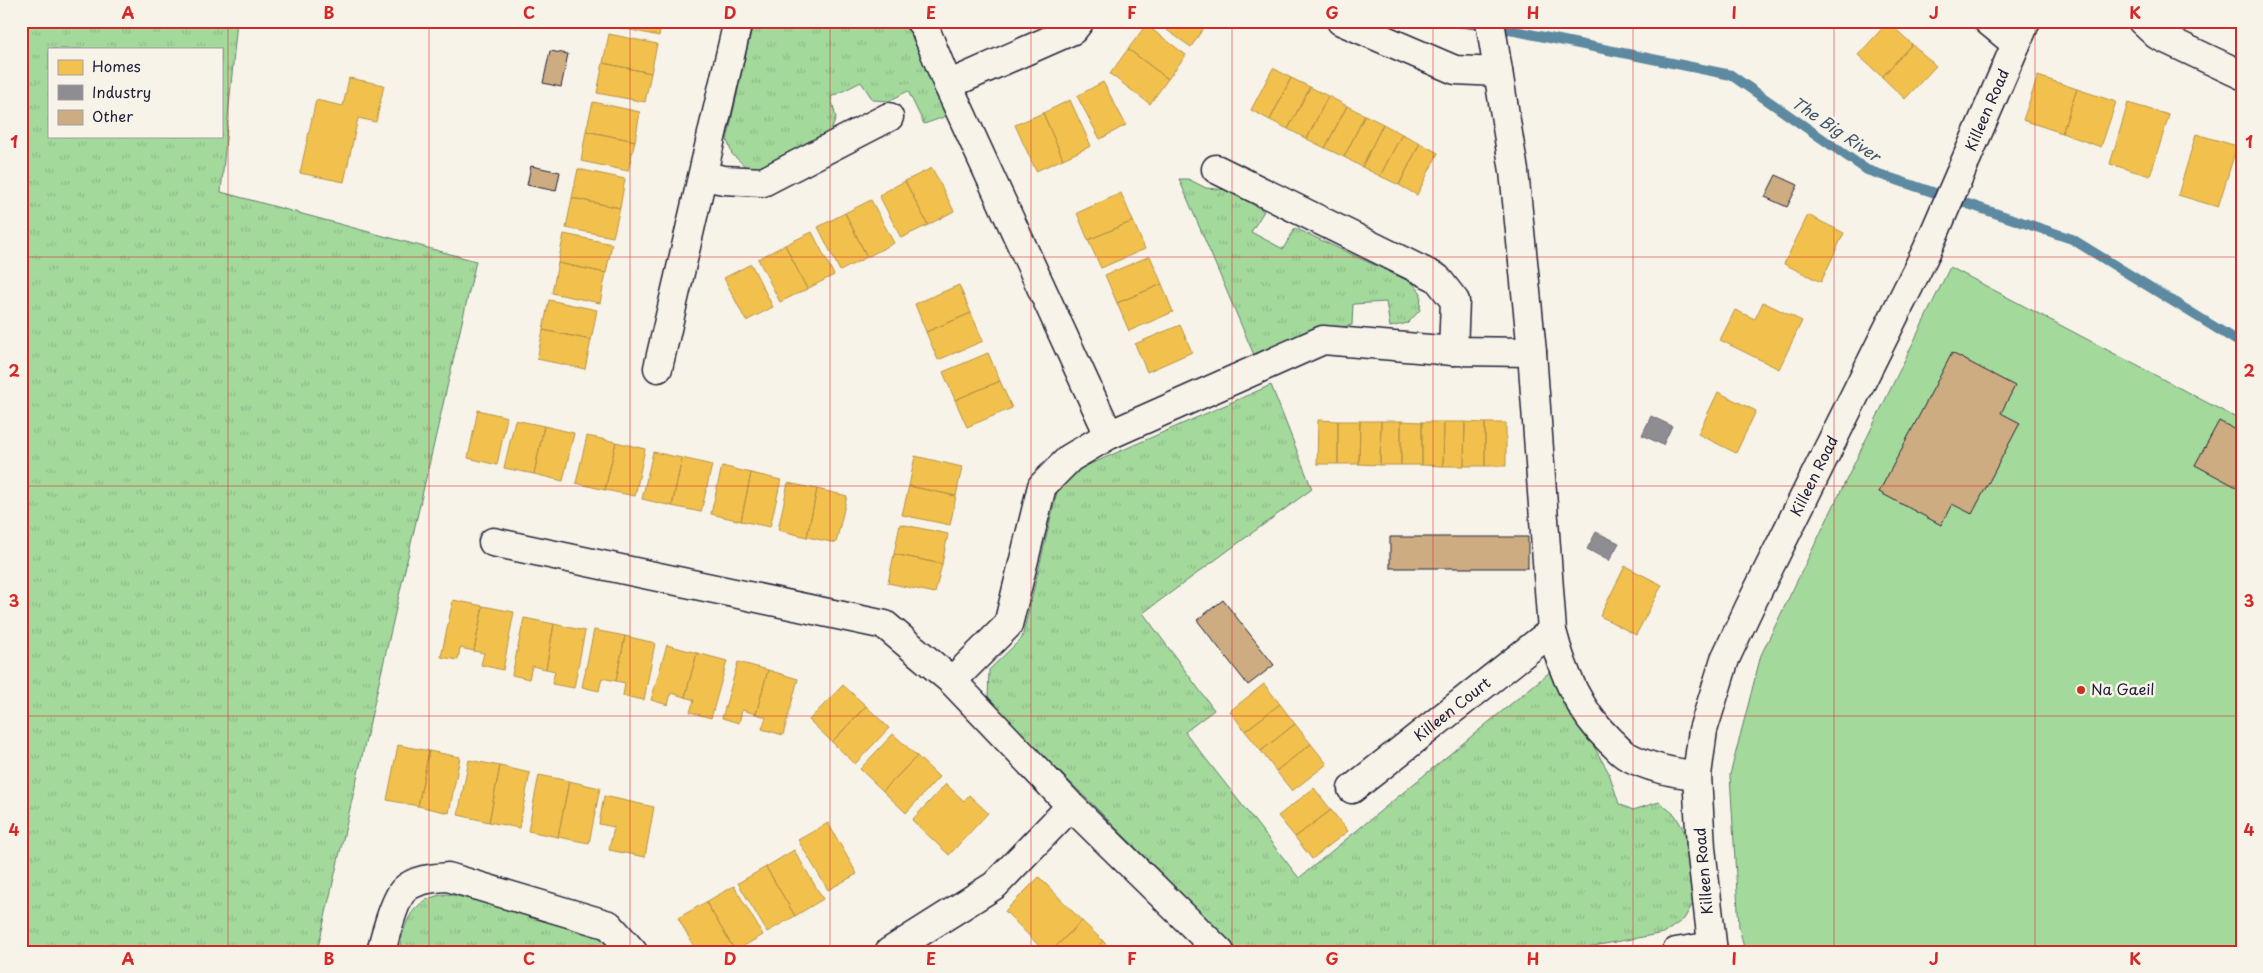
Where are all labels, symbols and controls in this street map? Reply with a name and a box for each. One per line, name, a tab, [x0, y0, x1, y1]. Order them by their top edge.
text: A	[122, 0, 135, 24]
text: B	[324, 0, 335, 24]
text: C	[523, 0, 535, 24]
text: D	[724, 0, 736, 24]
text: E	[926, 0, 936, 24]
text: F	[1127, 0, 1137, 24]
text: G	[1325, 0, 1339, 24]
text: H	[1527, 0, 1539, 24]
text: I	[1731, 0, 1737, 24]
text: J	[1929, 0, 1939, 24]
text: K	[2129, 0, 2141, 24]
legend	[48, 48, 222, 138]
text: Homes	[92, 54, 141, 77]
street label: Killeen Road	[1958, 65, 2014, 154]
text: Industry	[92, 80, 151, 103]
water label: The Big River	[1788, 90, 1888, 168]
text: Other	[92, 104, 133, 127]
text: 1	[10, 129, 18, 153]
text: 1	[2245, 129, 2253, 153]
text: 2	[8, 358, 20, 382]
text: 2	[2243, 358, 2255, 382]
street label: Killeen Road	[1783, 431, 1843, 520]
text: 3	[9, 588, 19, 612]
text: 3	[2244, 588, 2254, 612]
street label: Killeen Court	[1408, 671, 1495, 746]
place label: Na Gaeil	[2091, 677, 2155, 700]
marker: Na Gaeil	[2075, 684, 2087, 696]
text: 4	[9, 817, 20, 841]
text: 4	[2244, 817, 2255, 841]
street label: Killeen Road	[1687, 827, 1718, 916]
text: A	[122, 946, 135, 970]
text: B	[324, 946, 335, 970]
text: C	[523, 946, 535, 970]
text: D	[724, 946, 736, 970]
text: E	[926, 946, 936, 970]
text: F	[1127, 946, 1137, 970]
text: G	[1325, 946, 1339, 970]
text: H	[1527, 946, 1539, 970]
text: I	[1731, 946, 1737, 970]
text: J	[1929, 946, 1939, 970]
text: K	[2129, 946, 2141, 970]

